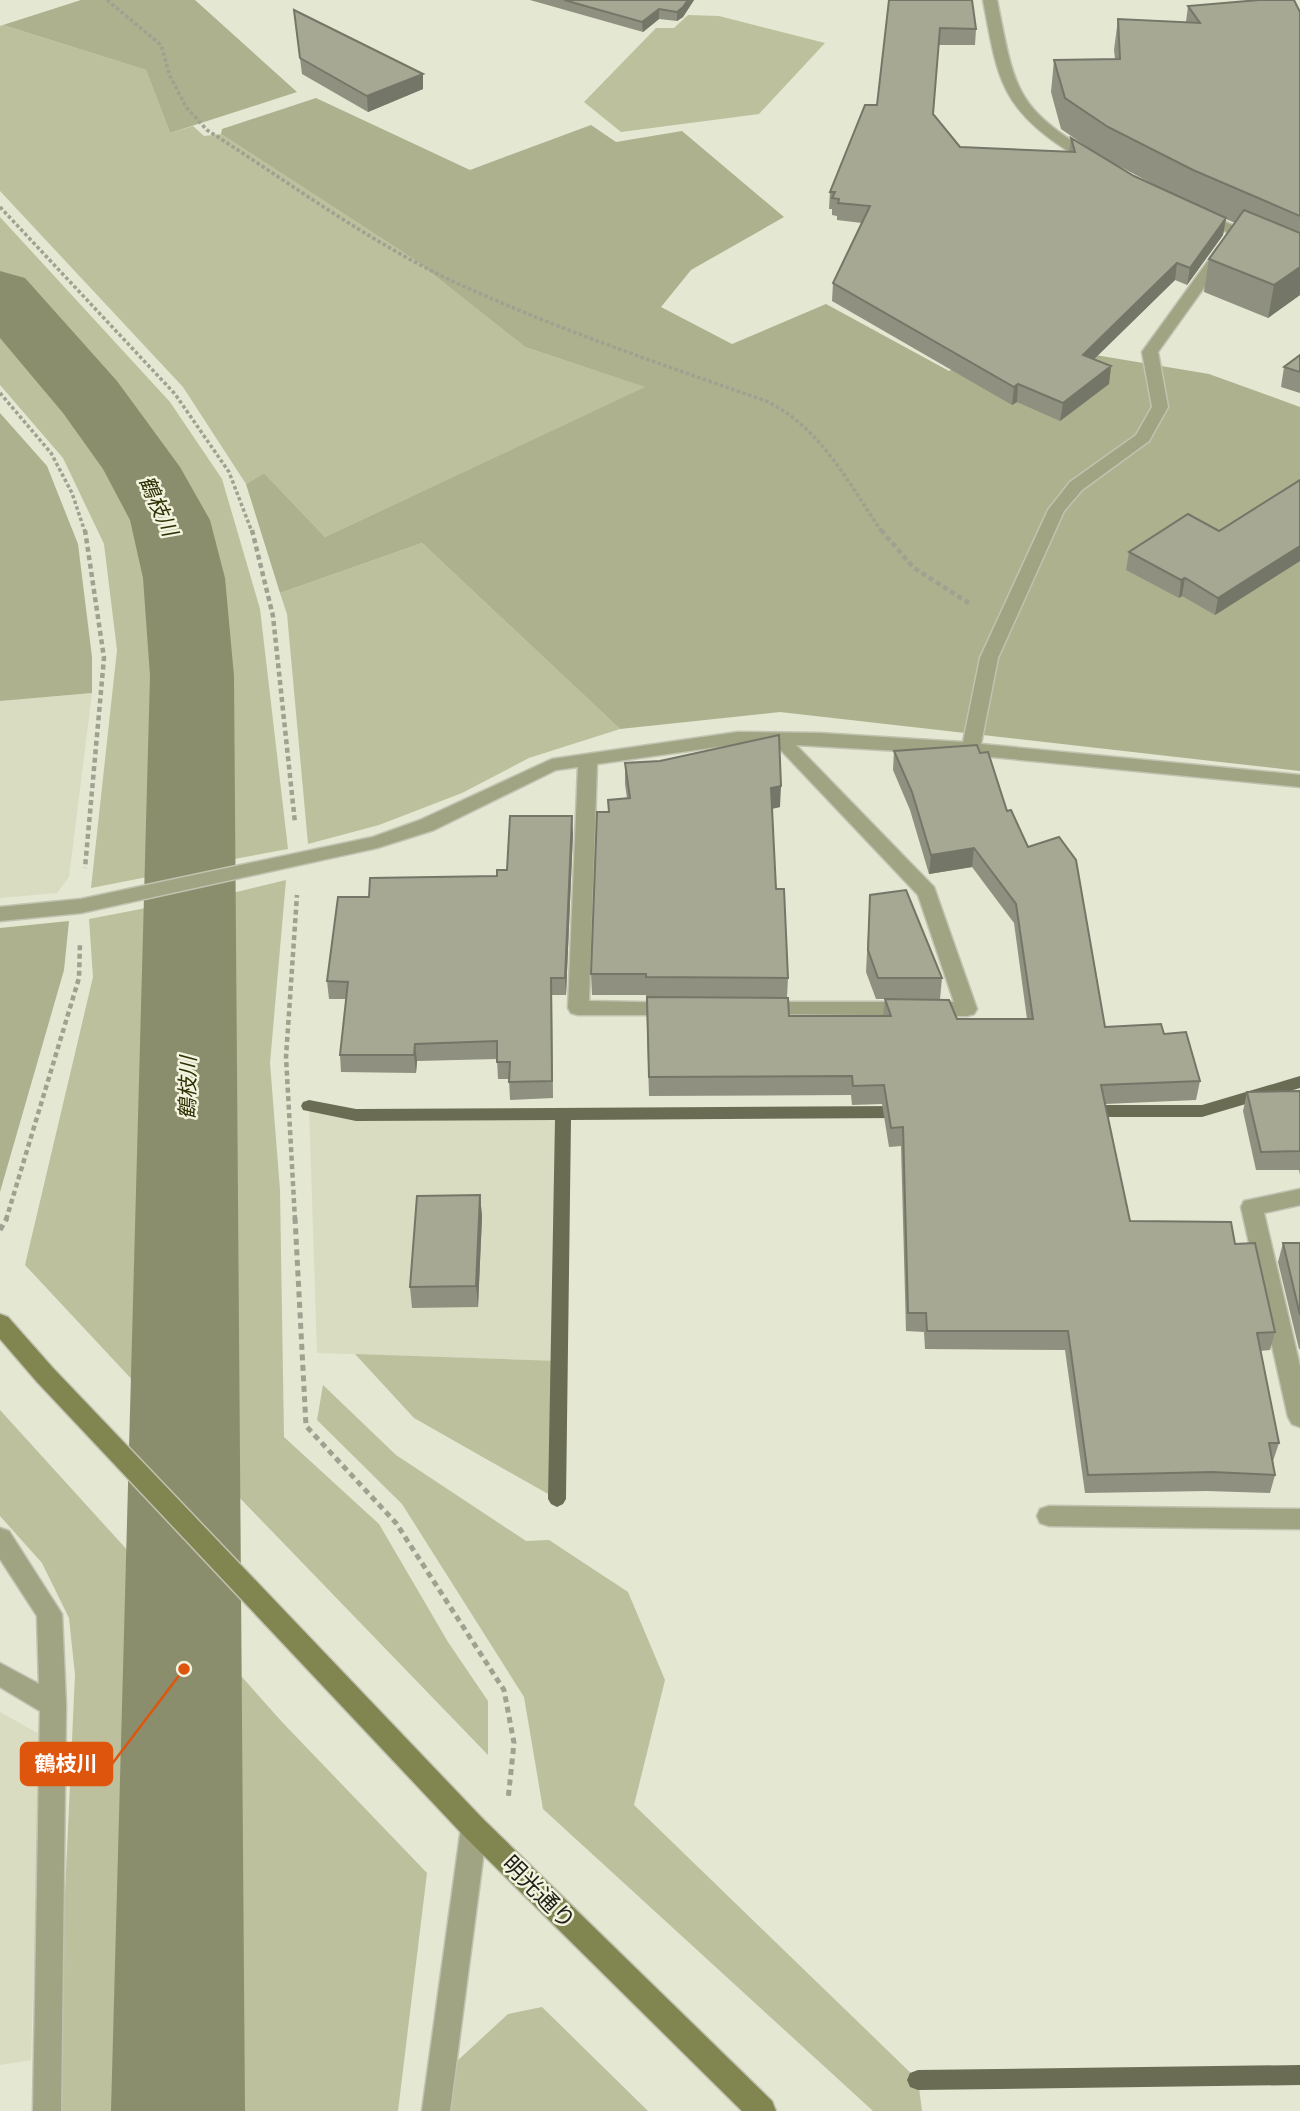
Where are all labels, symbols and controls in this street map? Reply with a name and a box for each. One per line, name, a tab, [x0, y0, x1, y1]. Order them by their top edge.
water label: 鶴枝川	[134, 472, 183, 541]
water label: 鶴枝川	[175, 1054, 201, 1120]
callout: 鶴枝川	[21, 1743, 112, 1785]
text: 鶴枝川	[35, 1752, 98, 1776]
street label: 明光通り	[497, 1850, 581, 1934]

